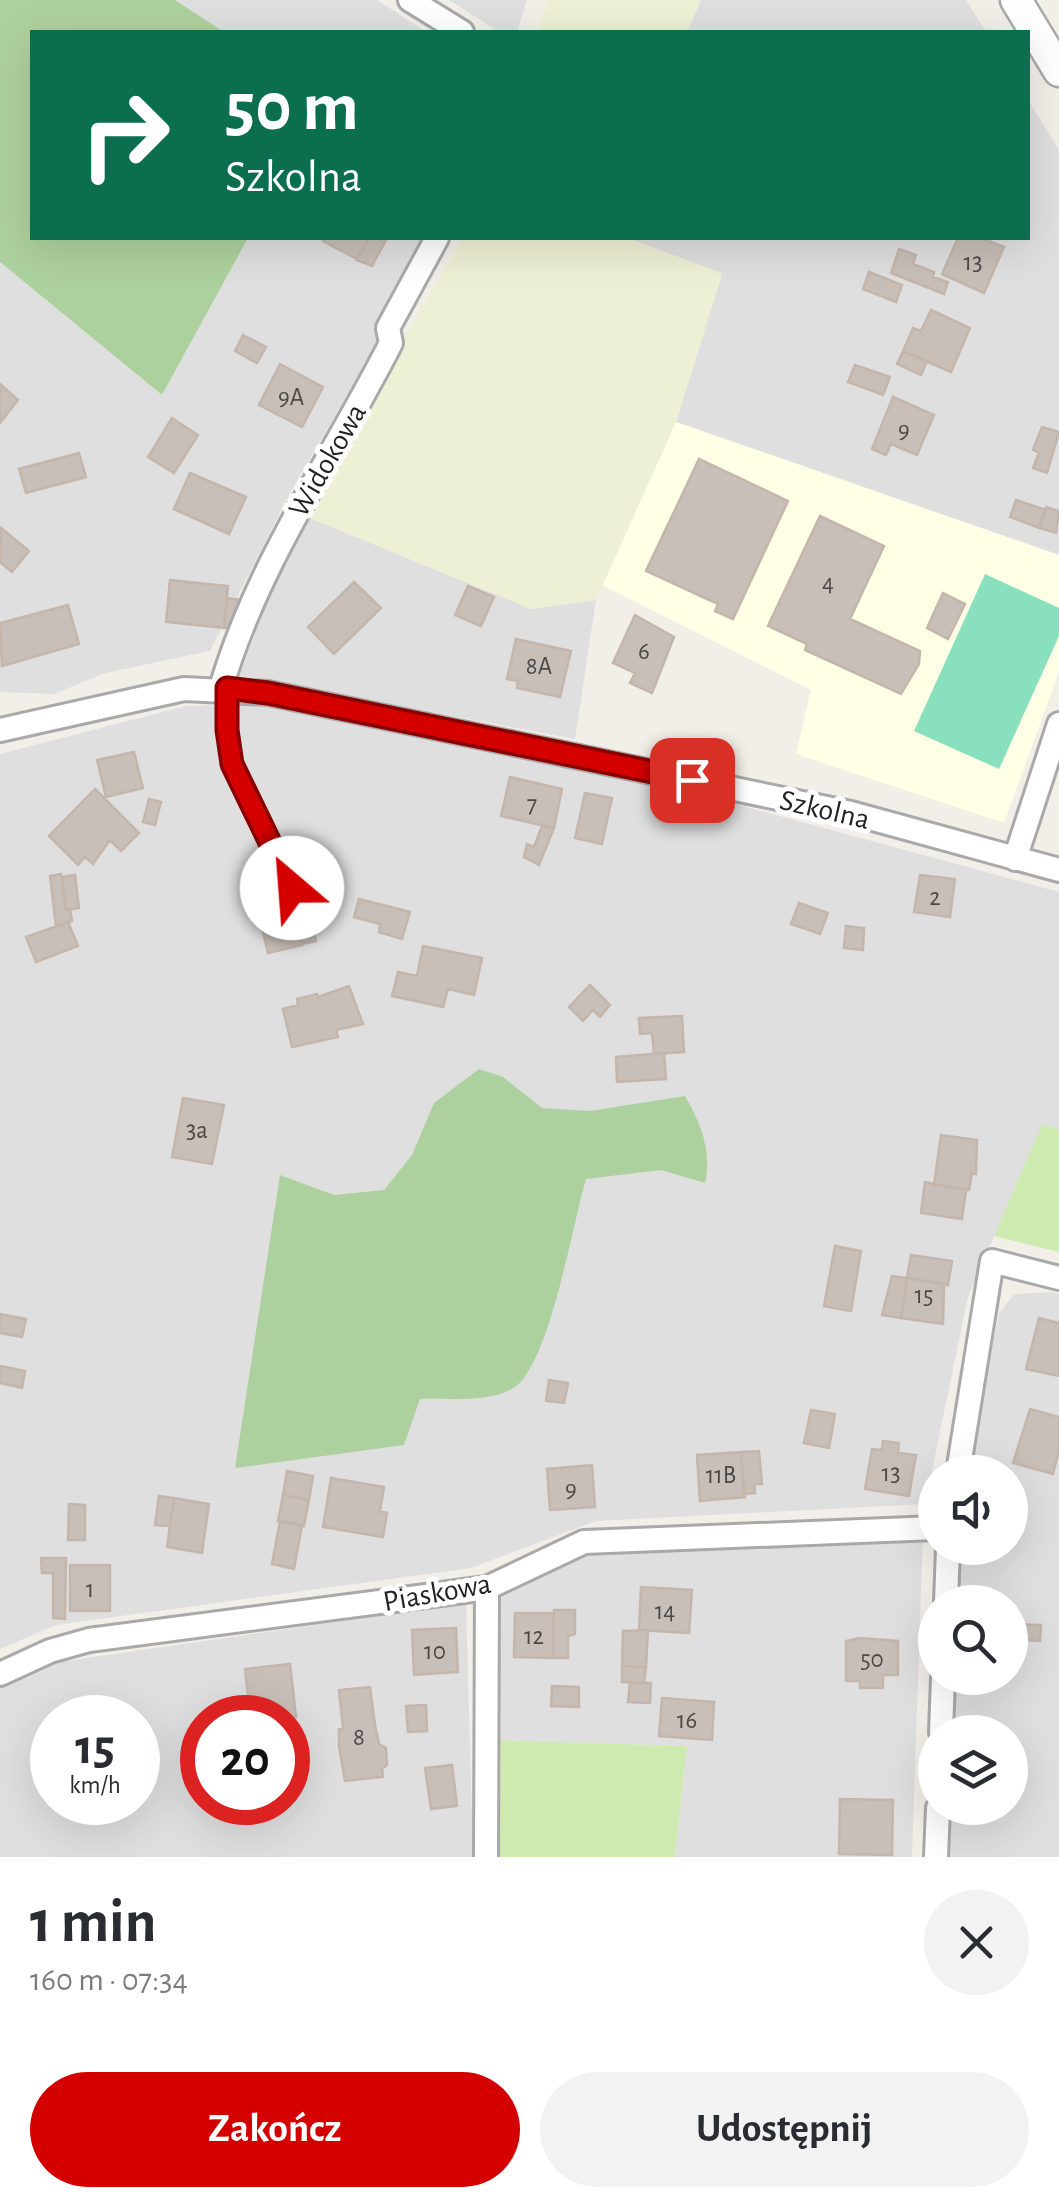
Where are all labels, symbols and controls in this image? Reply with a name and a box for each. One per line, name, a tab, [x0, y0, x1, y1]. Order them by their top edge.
icon: right	[60, 70, 190, 200]
text: 50 m	[225, 73, 359, 143]
text: Szkolna	[225, 155, 362, 200]
house number: 13	[964, 250, 982, 275]
house number: 9A	[278, 385, 304, 410]
street label: Widokowa	[284, 399, 372, 522]
house number: 9	[898, 418, 910, 443]
house number: 4	[822, 571, 834, 596]
house number: 6	[638, 639, 650, 664]
house number: 8A	[526, 654, 552, 679]
pin	[650, 738, 735, 823]
icon: arrive	[665, 753, 720, 808]
street label: Szkolna	[777, 785, 873, 835]
house number: 7	[527, 792, 537, 817]
position arrow	[240, 836, 344, 940]
house number: 2	[929, 885, 941, 910]
house number: 3a	[186, 1118, 208, 1143]
house number: 15	[914, 1283, 934, 1308]
map controls	[918, 1455, 1028, 1825]
button: sound	[918, 1455, 1028, 1565]
house number: 13	[882, 1461, 900, 1486]
house number: 11B	[706, 1463, 736, 1488]
house number: 9	[565, 1477, 577, 1502]
street label: Piaskowa	[381, 1569, 493, 1617]
house number: 1	[86, 1577, 94, 1602]
button: search	[918, 1585, 1028, 1695]
house number: 14	[655, 1599, 675, 1624]
house number: 12	[524, 1624, 544, 1649]
house number: 10	[424, 1639, 446, 1664]
house number: 50	[860, 1647, 884, 1672]
speed limit sign: 20	[180, 1695, 310, 1825]
house number: 16	[677, 1708, 697, 1733]
button: layers	[918, 1715, 1028, 1825]
text: 15	[75, 1723, 115, 1773]
house number: 8	[353, 1725, 365, 1750]
text: km/h	[69, 1773, 121, 1798]
button: close	[924, 1890, 1029, 1995]
text: 1 min	[30, 1893, 156, 1953]
text: 160 m · 07:34	[30, 1964, 188, 1996]
button: Zakończ	[30, 2072, 520, 2187]
button: Udostępnij	[540, 2072, 1029, 2187]

